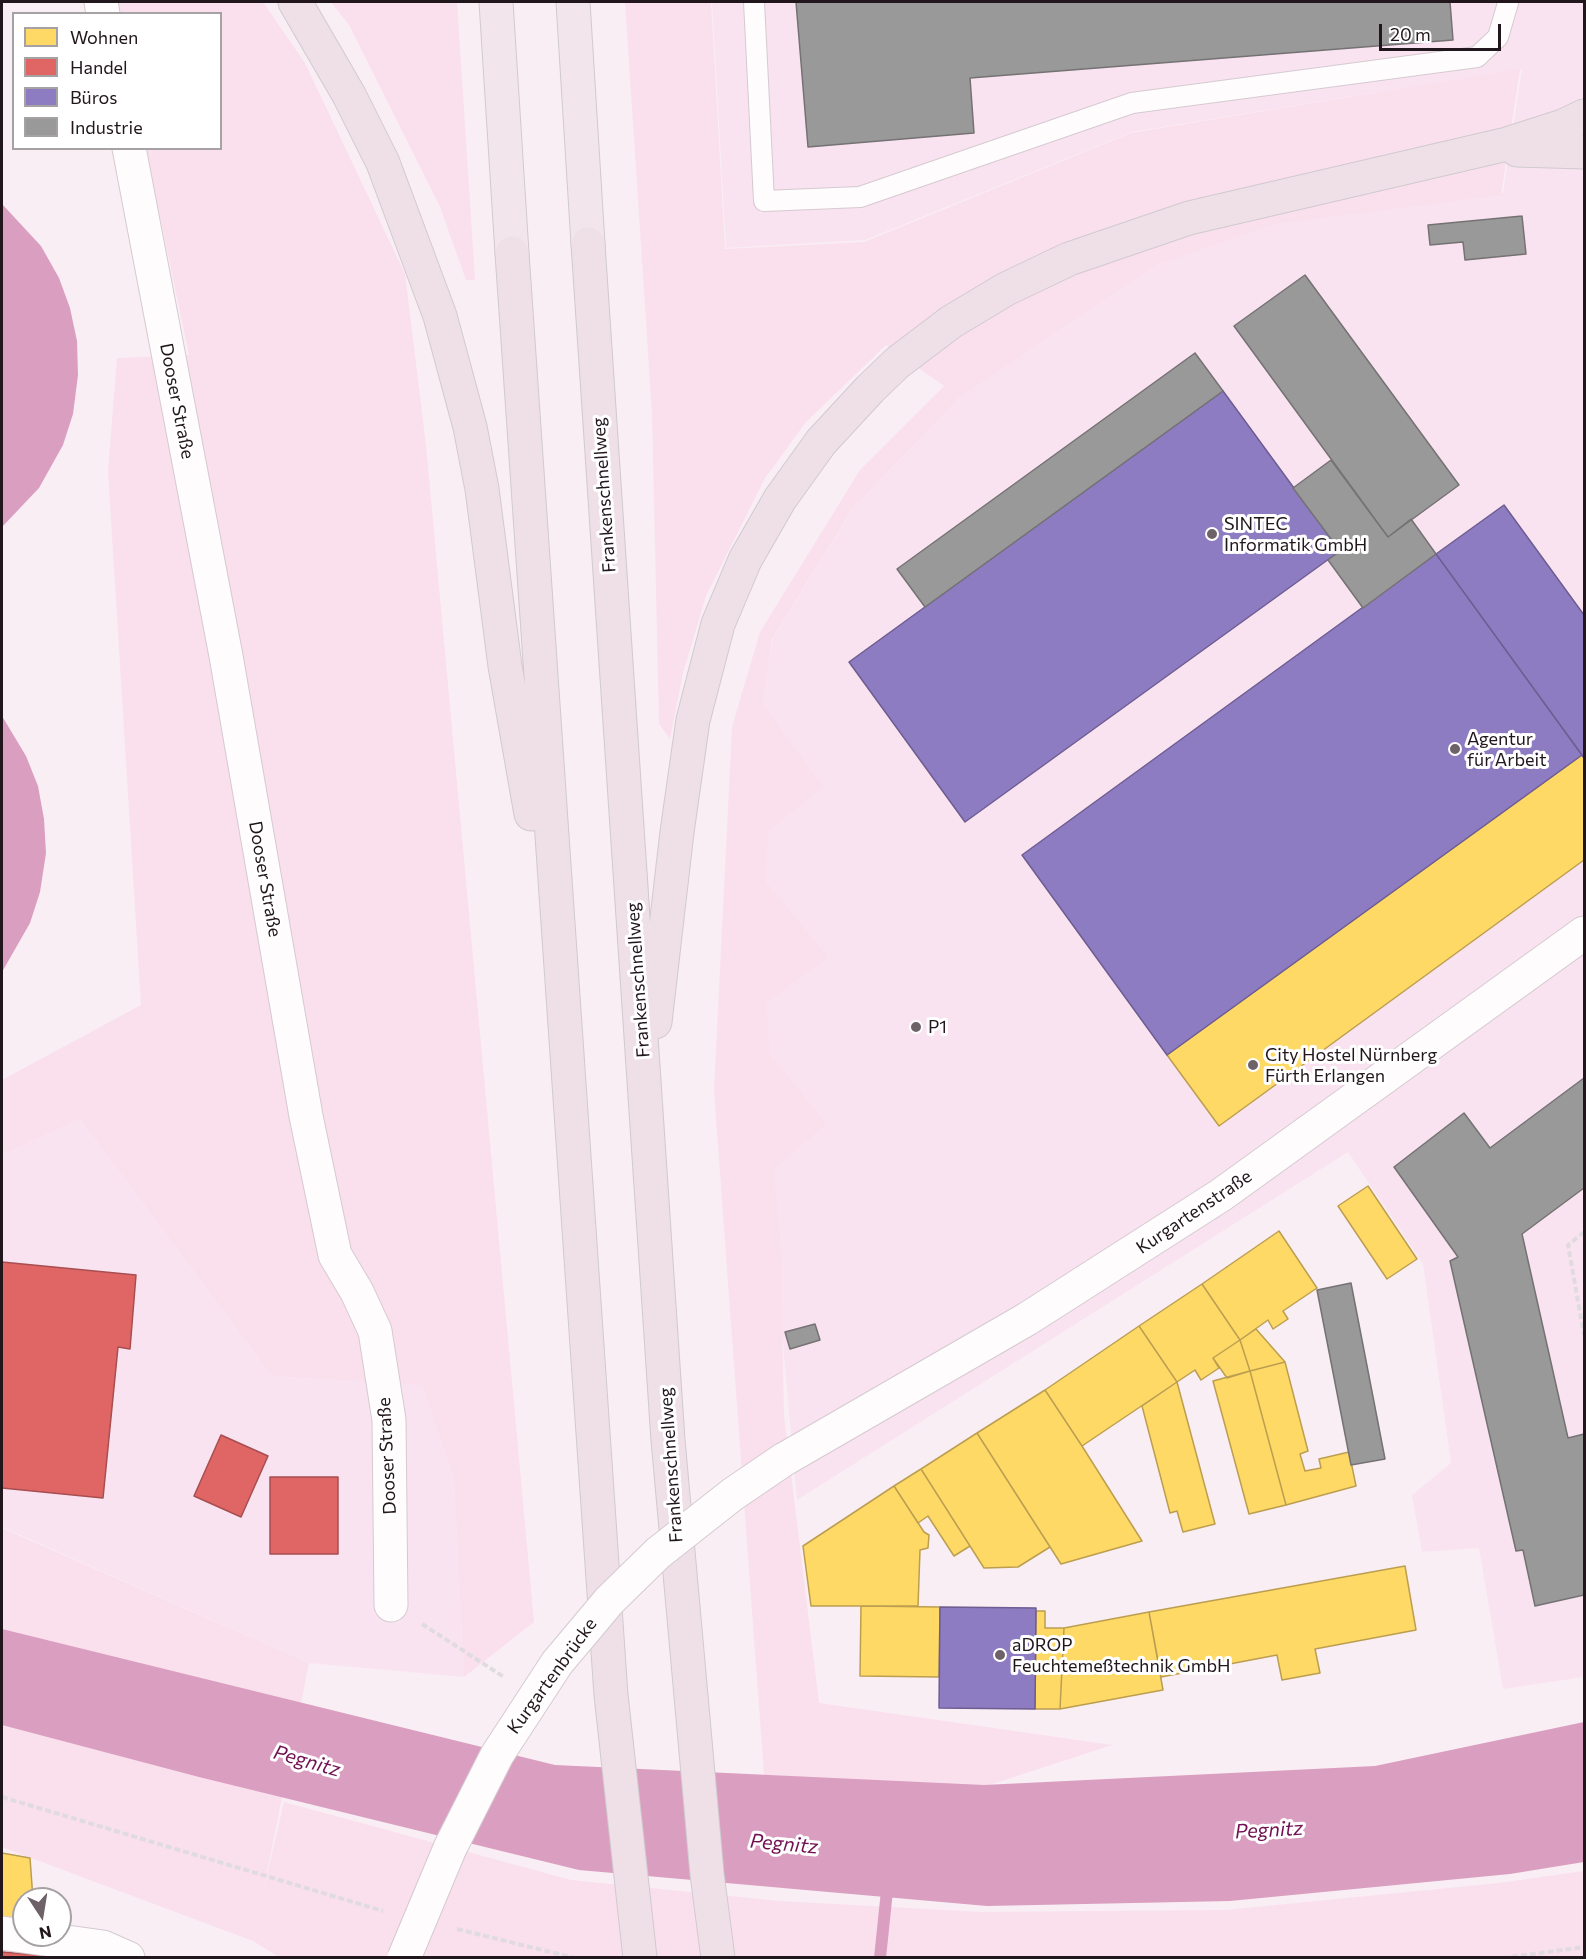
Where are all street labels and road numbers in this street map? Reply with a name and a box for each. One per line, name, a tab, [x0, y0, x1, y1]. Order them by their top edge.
street label: Dooser Straße	[155, 341, 199, 461]
street label: Frankenschnellweg	[588, 417, 620, 573]
street label: Dooser Straße	[244, 819, 286, 939]
street label: Frankenschnellweg	[622, 902, 654, 1058]
street label: Kurgartenstraße	[1132, 1165, 1256, 1259]
street label: Frankenschnellweg	[655, 1387, 687, 1543]
street label: Dooser Straße	[373, 1397, 401, 1515]
street label: Kurgartenbrücke	[503, 1614, 601, 1738]

